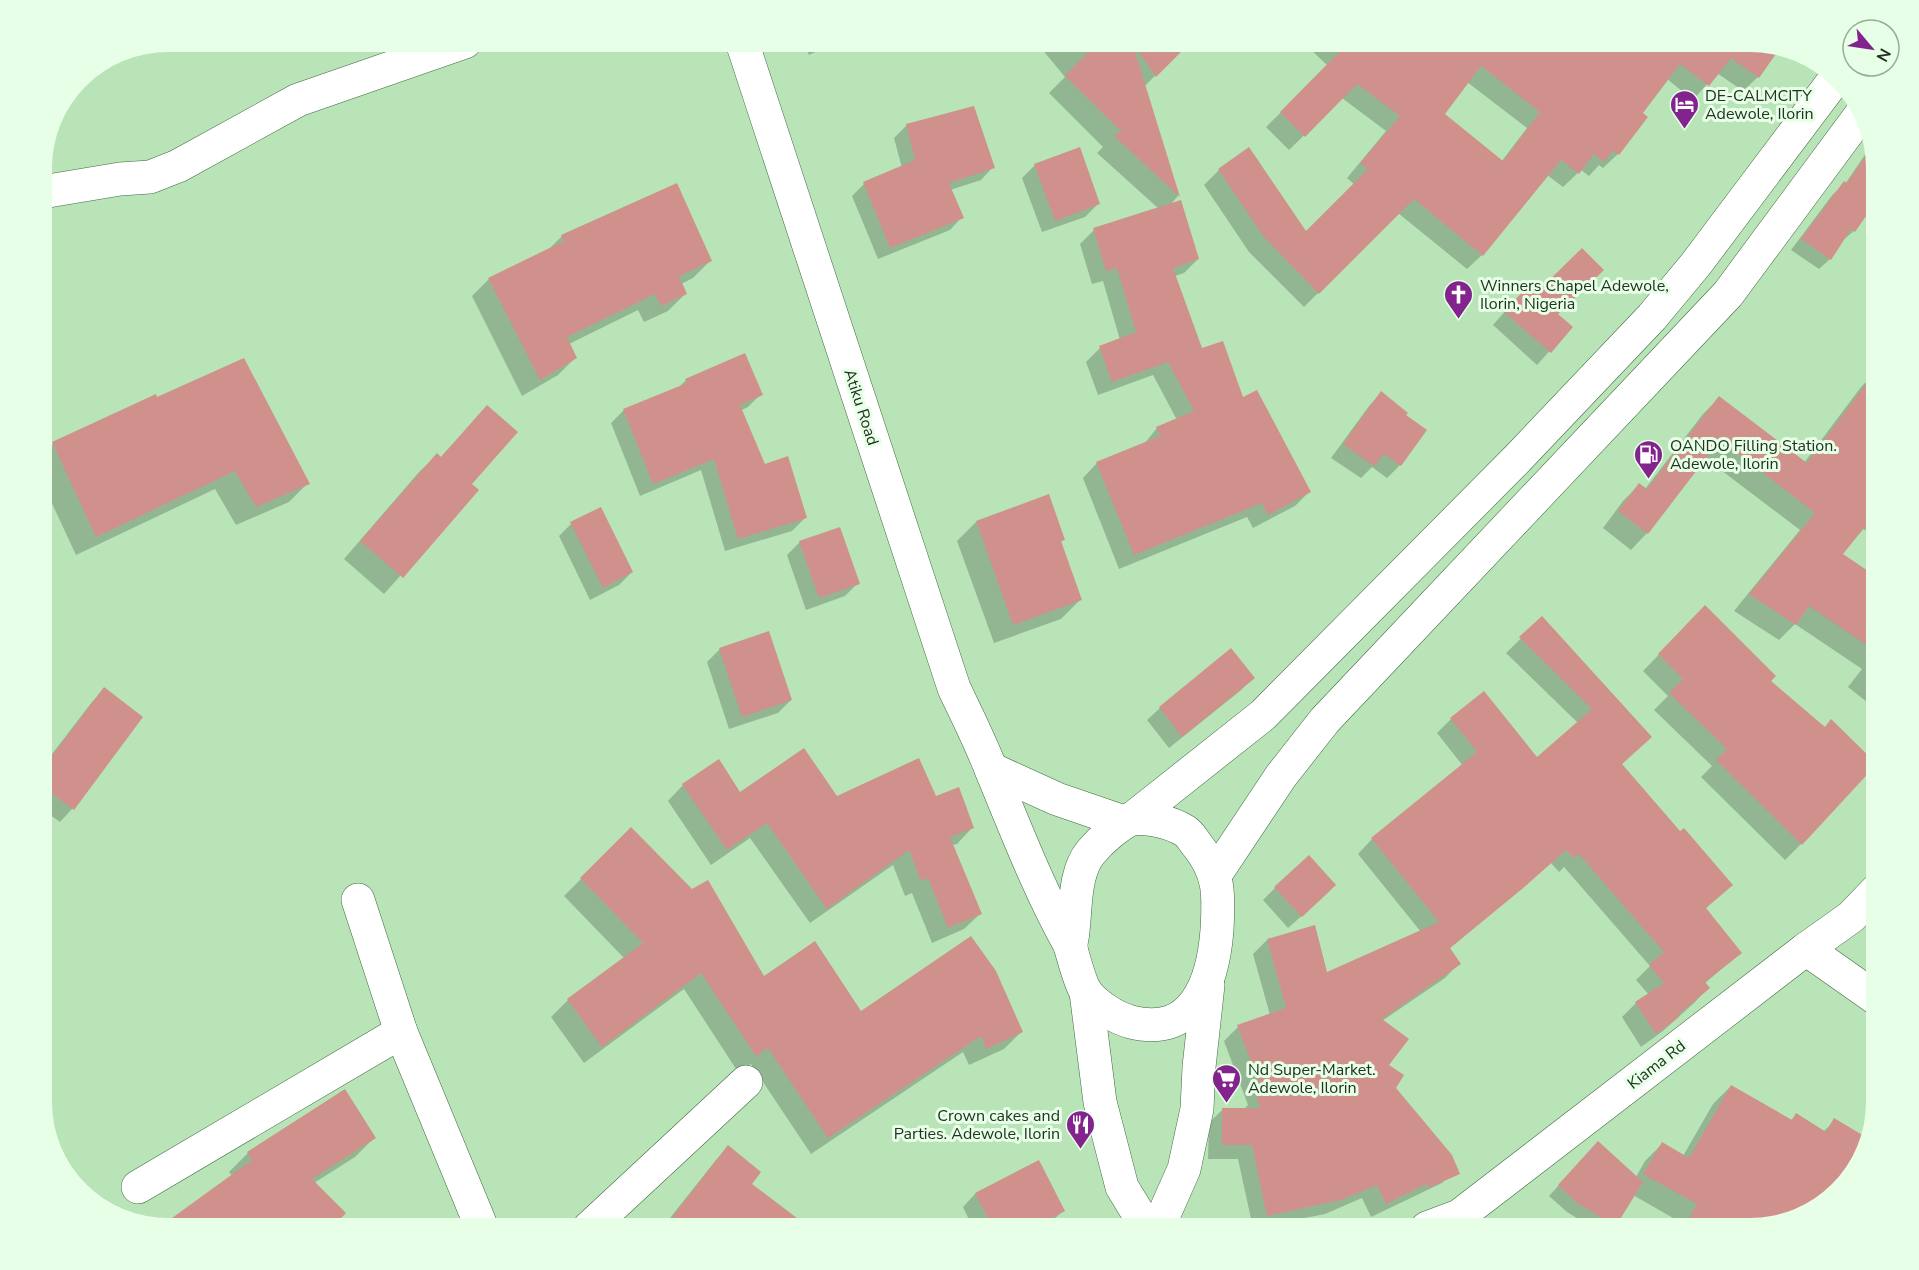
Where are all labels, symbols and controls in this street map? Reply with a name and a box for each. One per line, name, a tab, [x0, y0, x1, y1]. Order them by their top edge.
north arrow	[1841, 18, 1901, 78]
text: N	[1871, 44, 1896, 65]
place label: DE-CALMCITY Adewole, Ilorin	[1705, 85, 1814, 125]
hotel icon: DE-CALMCITY Adewole, Ilorin	[1668, 88, 1700, 130]
place label: Winners Chapel Adewole, Ilorin, Nigeria	[1480, 275, 1669, 315]
church icon: Winners Chapel Adewole, Ilorin, Nigeria	[1443, 278, 1475, 320]
street label: Atiku Road	[838, 366, 884, 448]
place label: OANDO Filling Station. Adewole, Ilorin	[1670, 435, 1837, 475]
fuel station icon: OANDO Filling Station. Adewole, Ilorin	[1633, 438, 1665, 480]
street label: Kiama Rd	[1623, 1035, 1690, 1094]
place label: Nd Super-Market. Adewole, Ilorin	[1248, 1059, 1376, 1099]
supermarket icon: Nd Super-Market. Adewole, Ilorin	[1211, 1062, 1243, 1104]
place label: Crown cakes and Parties. Adewole, Ilorin	[894, 1105, 1060, 1145]
restaurant icon: Crown cakes and Parties. Adewole, Ilorin	[1065, 1108, 1097, 1150]

